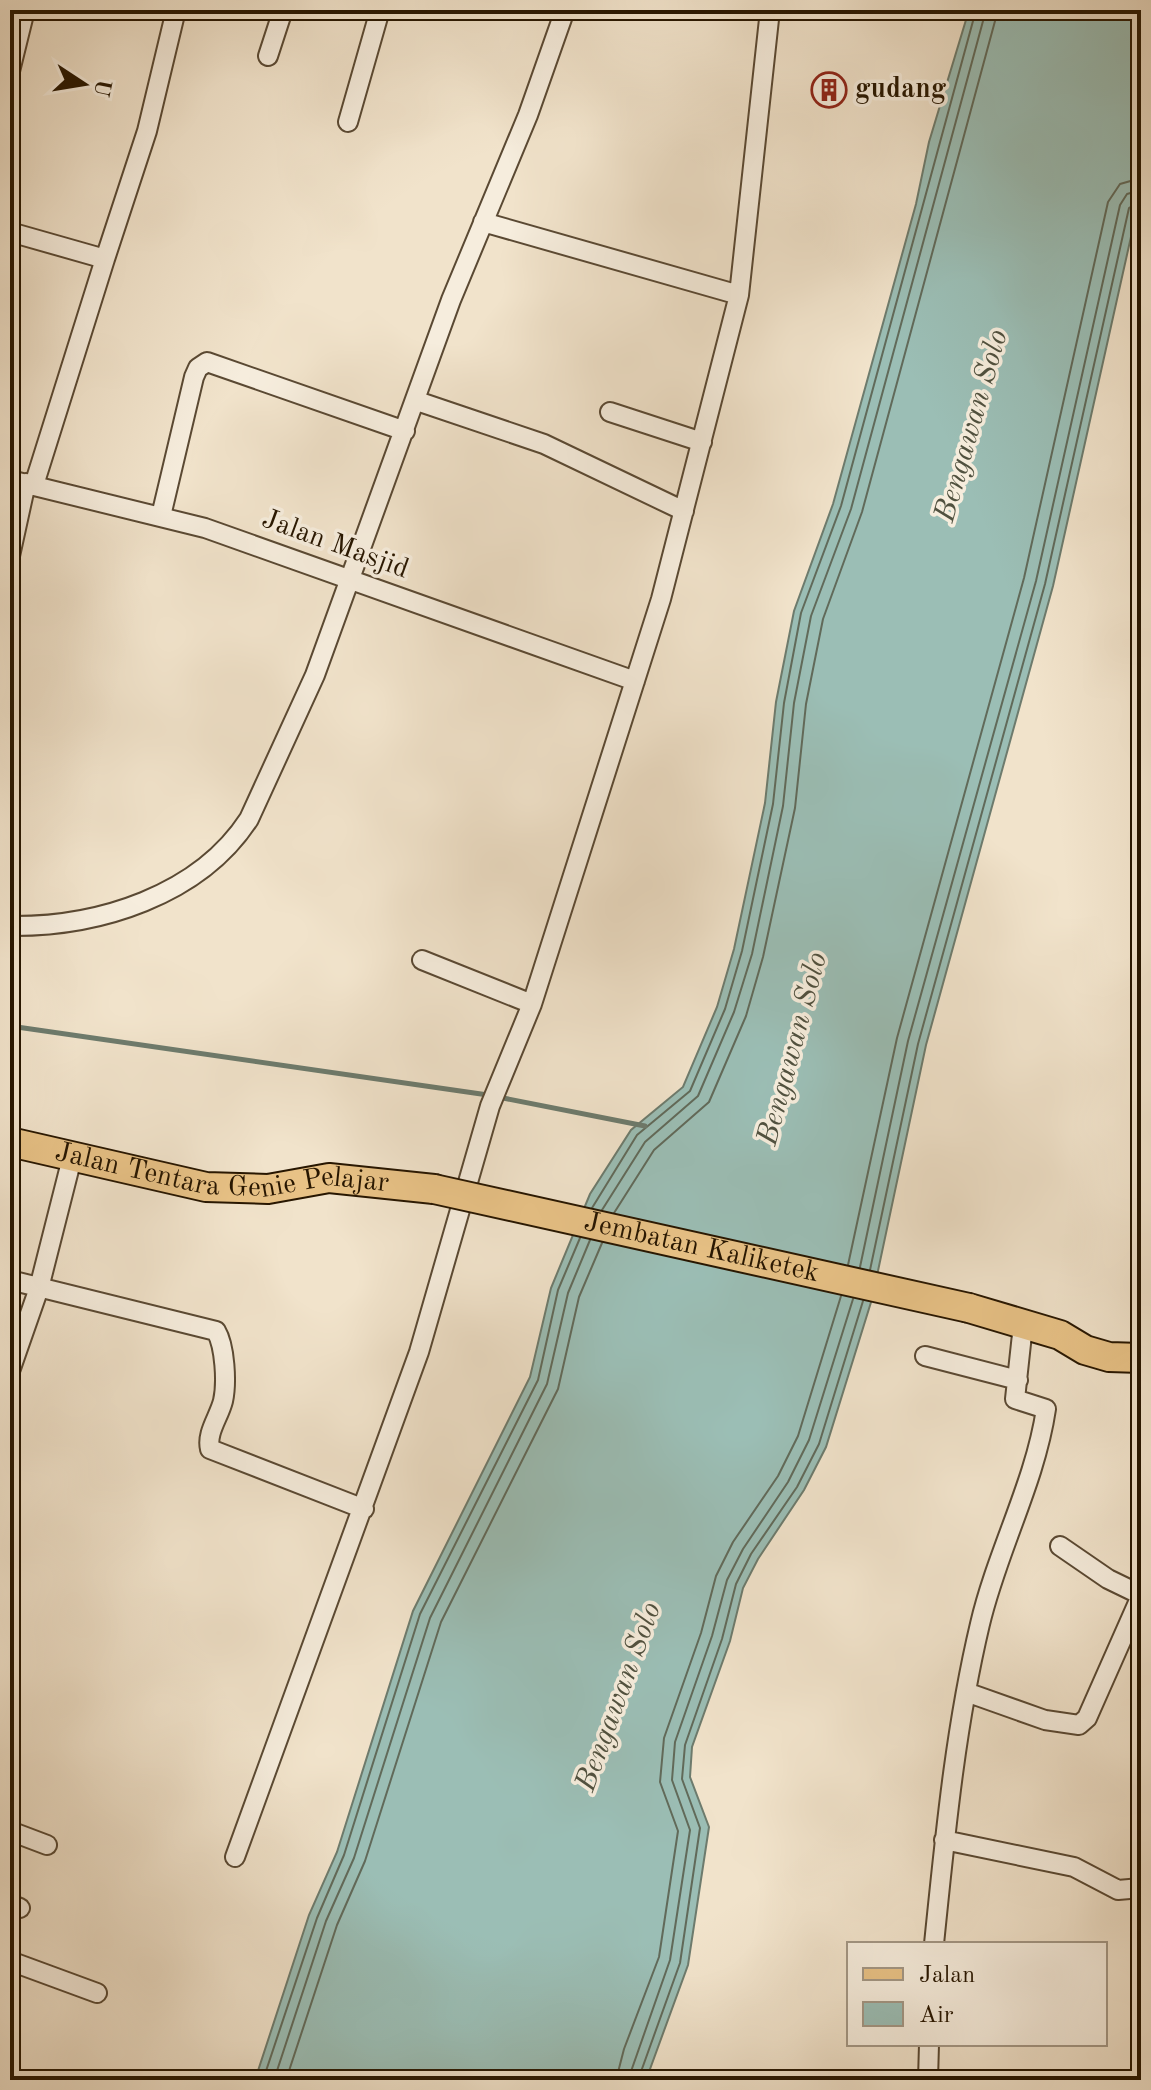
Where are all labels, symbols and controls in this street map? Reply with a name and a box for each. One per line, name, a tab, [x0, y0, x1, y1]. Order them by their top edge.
north arrow	[44, 44, 124, 124]
building icon: gudang	[810, 71, 848, 109]
place label: gudang	[855, 76, 947, 104]
text: U	[89, 77, 114, 99]
water label: Bengawan Solo	[930, 326, 1014, 527]
street label: Jalan Masjid	[258, 506, 412, 584]
water label: Bengawan Solo	[753, 949, 833, 1150]
street label: Jalan Tentara Genie Pelajar	[52, 1139, 390, 1204]
street label: Jembatan Kaliketek	[581, 1209, 822, 1288]
water label: Bengawan Solo	[571, 1598, 667, 1796]
legend	[847, 1942, 1107, 2046]
text: Jalan	[919, 1964, 975, 1988]
text: Air	[919, 2004, 954, 2028]

